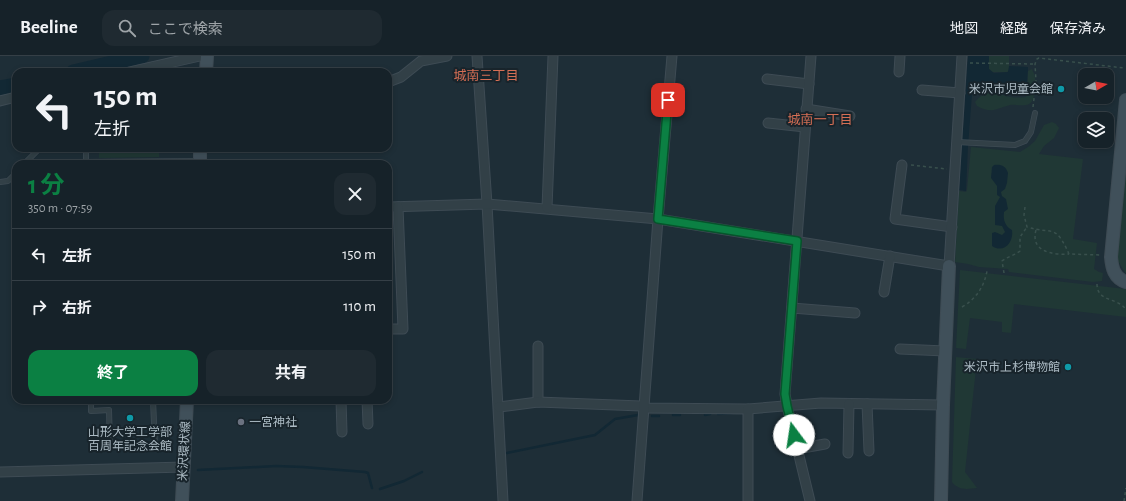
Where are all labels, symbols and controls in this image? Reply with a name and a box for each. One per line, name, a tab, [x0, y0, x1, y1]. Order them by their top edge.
search box	[102, 10, 382, 46]
icon: search	[116, 17, 138, 39]
text: Beeline	[20, 18, 78, 37]
text: ここで検索	[148, 22, 223, 37]
text: 地図	[950, 22, 978, 36]
text: 経路	[1000, 22, 1028, 36]
text: 保存済み	[1050, 22, 1106, 36]
north arrow	[1078, 68, 1114, 104]
map controls	[1078, 68, 1114, 148]
district label: 城南三丁目	[453, 69, 519, 83]
place label: 米沢市児童会館	[969, 82, 1053, 95]
text: 150 m	[94, 83, 158, 111]
pin	[651, 83, 685, 117]
icon: left	[28, 84, 80, 136]
marker: 米沢市児童会館	[1056, 84, 1066, 94]
icon: arrive	[657, 89, 679, 111]
button: layers	[1078, 112, 1114, 148]
district label: 城南一丁目	[787, 113, 853, 127]
text: 左折	[94, 121, 130, 139]
button: close	[334, 173, 376, 215]
text: 1 分	[28, 174, 64, 198]
text: 350 m · 07:59	[28, 202, 92, 215]
icon: left	[28, 244, 50, 266]
text: 150 m	[342, 247, 376, 262]
text: 左折	[62, 249, 92, 264]
icon: right	[28, 296, 50, 318]
text: 110 m	[343, 299, 376, 314]
text: 右折	[62, 301, 92, 316]
button: 終了	[28, 350, 198, 396]
button: 共有	[206, 350, 376, 396]
place label: 米沢市上杉博物館	[964, 360, 1060, 373]
marker: 米沢市上杉博物館	[1063, 362, 1073, 372]
marker: 山形大学工学部 百周年記念会館	[125, 413, 135, 423]
position arrow	[773, 414, 815, 456]
place label: 一宮神社	[249, 416, 297, 428]
marker: 一宮神社	[236, 417, 246, 427]
street label: 米沢環状線	[175, 421, 192, 481]
place label: 山形大学工学部 百周年記念会館	[88, 425, 172, 452]

